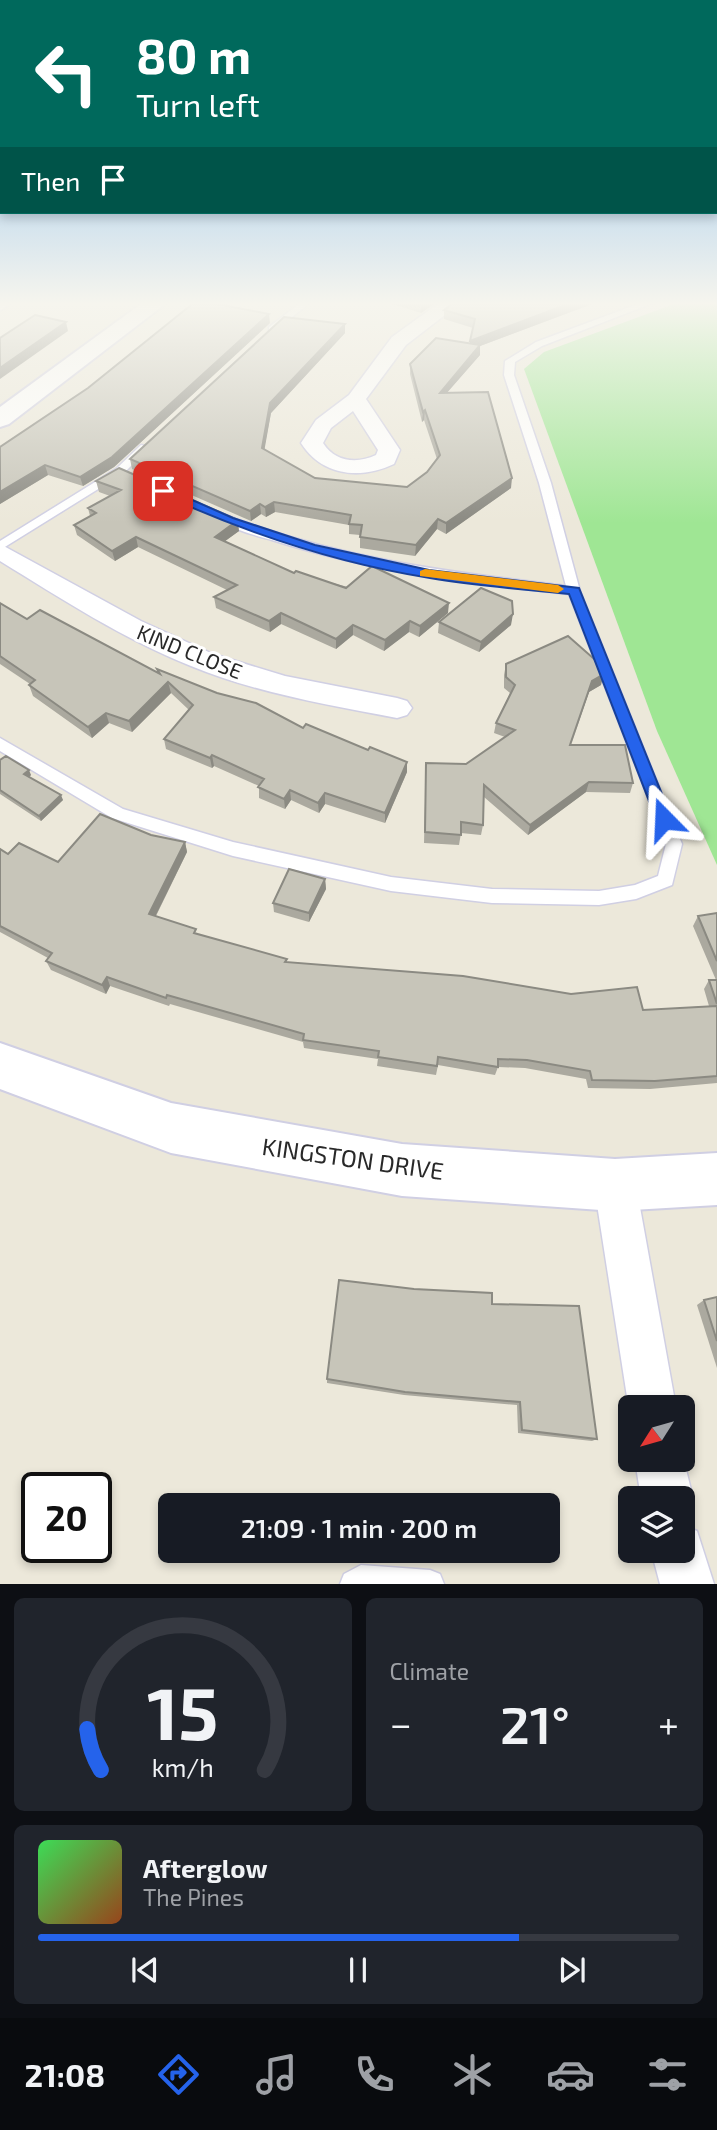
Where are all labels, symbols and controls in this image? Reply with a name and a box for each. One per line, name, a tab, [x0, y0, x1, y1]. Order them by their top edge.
text: 80 m	[136, 25, 251, 84]
icon: left	[21, 28, 112, 119]
text: Turn left	[136, 85, 260, 123]
icon: arrive	[94, 161, 132, 199]
text: Then	[21, 165, 80, 196]
pin	[133, 461, 193, 521]
icon: arrive	[144, 472, 182, 510]
street label: KIND CLOSE	[134, 619, 246, 683]
position arrow	[627, 782, 701, 856]
street label: KINGSTON DRIVE	[260, 1131, 446, 1185]
north arrow	[618, 1395, 695, 1472]
map controls	[618, 1395, 695, 1563]
speed limit sign: 20	[21, 1472, 112, 1563]
button: layers	[618, 1486, 695, 1563]
text: 21:09 · 1 min · 200 m	[241, 1512, 477, 1543]
text: Climate	[390, 1657, 469, 1685]
text: 15	[147, 1668, 219, 1756]
text: 21°	[500, 1692, 570, 1754]
text: −	[390, 1700, 412, 1746]
text: +	[658, 1700, 679, 1746]
text: km/h	[152, 1752, 214, 1782]
text: Afterglow	[143, 1852, 268, 1883]
text: The Pines	[143, 1883, 244, 1911]
icon: previous	[126, 1951, 164, 1989]
icon: pause	[339, 1951, 377, 1989]
icon: next	[553, 1951, 591, 1989]
icon: directions	[154, 2050, 203, 2099]
icon: music	[252, 2050, 301, 2099]
icon: phone	[350, 2050, 399, 2099]
icon: climate	[448, 2050, 497, 2099]
icon: car	[546, 2050, 595, 2099]
icon: filters	[643, 2050, 692, 2099]
text: 21:08	[24, 2055, 105, 2093]

